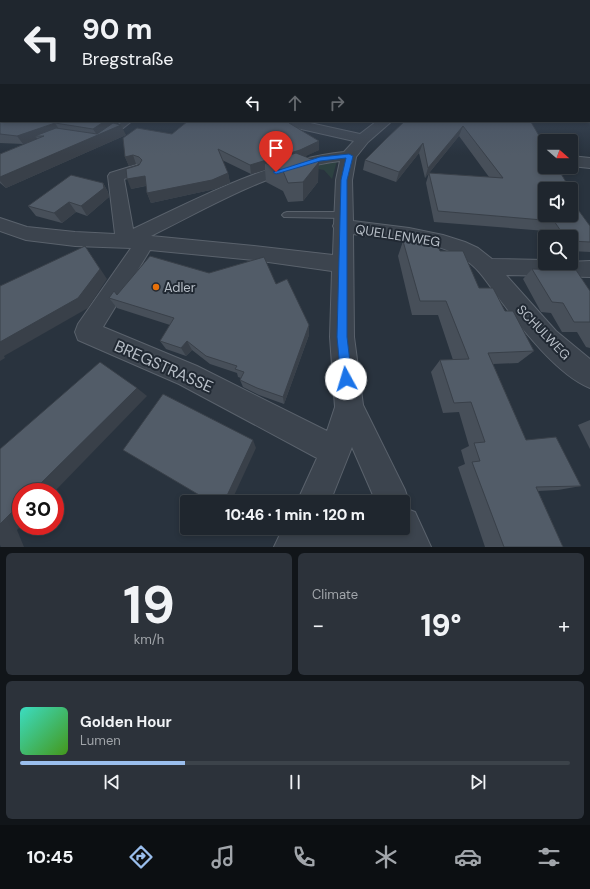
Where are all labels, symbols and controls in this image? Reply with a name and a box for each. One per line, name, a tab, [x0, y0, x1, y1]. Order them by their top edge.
text: 90 m	[82, 11, 152, 48]
icon: left	[16, 16, 68, 68]
text: Bregstraße	[82, 47, 173, 71]
icon: left	[242, 92, 264, 114]
icon: ahead	[284, 92, 306, 114]
icon: right	[326, 92, 348, 114]
pin	[259, 131, 293, 172]
north arrow	[538, 134, 578, 174]
map controls	[538, 134, 578, 270]
icon: arrive	[265, 137, 287, 159]
button: sound	[538, 182, 578, 222]
street label: QUELLENWEG	[354, 220, 442, 251]
button: search	[538, 230, 578, 270]
place label: Adler	[164, 279, 196, 296]
marker: Adler	[151, 282, 161, 292]
street label: SCHULWEG	[513, 301, 574, 364]
street label: BREGSTRASSE	[111, 335, 217, 398]
position arrow	[325, 358, 367, 400]
speed limit sign: 30	[12, 483, 64, 535]
text: 10:46 · 1 min · 120 m	[225, 505, 365, 525]
text: 19	[123, 571, 175, 639]
text: Climate	[312, 586, 358, 603]
text: 19°	[420, 606, 462, 645]
text: −	[312, 611, 324, 640]
text: +	[558, 611, 570, 640]
text: km/h	[134, 631, 164, 648]
text: Golden Hour	[80, 712, 172, 732]
text: Lumen	[80, 732, 121, 749]
icon: previous	[101, 771, 123, 793]
icon: pause	[284, 771, 306, 793]
icon: next	[467, 771, 489, 793]
icon: directions	[127, 843, 155, 871]
icon: music	[209, 843, 237, 871]
icon: phone	[290, 843, 318, 871]
icon: climate	[372, 843, 400, 871]
icon: car	[454, 843, 482, 871]
icon: filters	[535, 843, 563, 871]
text: 10:45	[27, 845, 74, 869]

